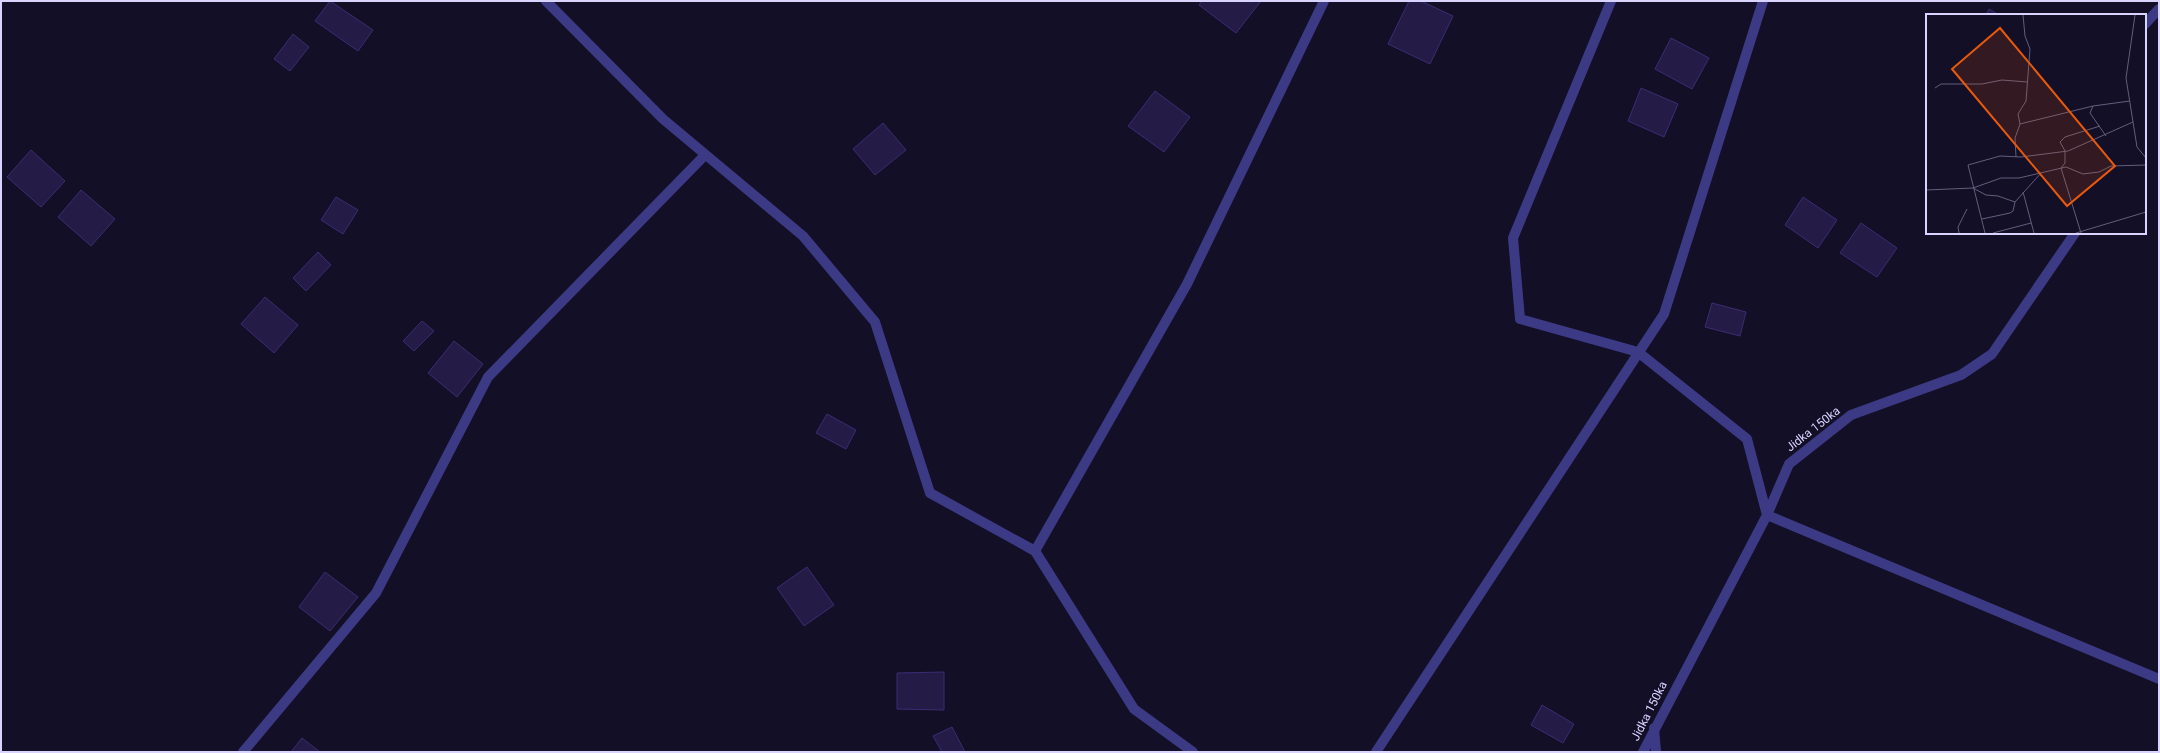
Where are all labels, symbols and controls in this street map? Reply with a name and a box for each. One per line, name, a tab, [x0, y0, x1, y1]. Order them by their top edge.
inset map	[1926, 14, 2146, 234]
street label: Jidka 150ka	[1783, 404, 1843, 454]
street label: Jidka 150ka	[1628, 679, 1670, 743]

